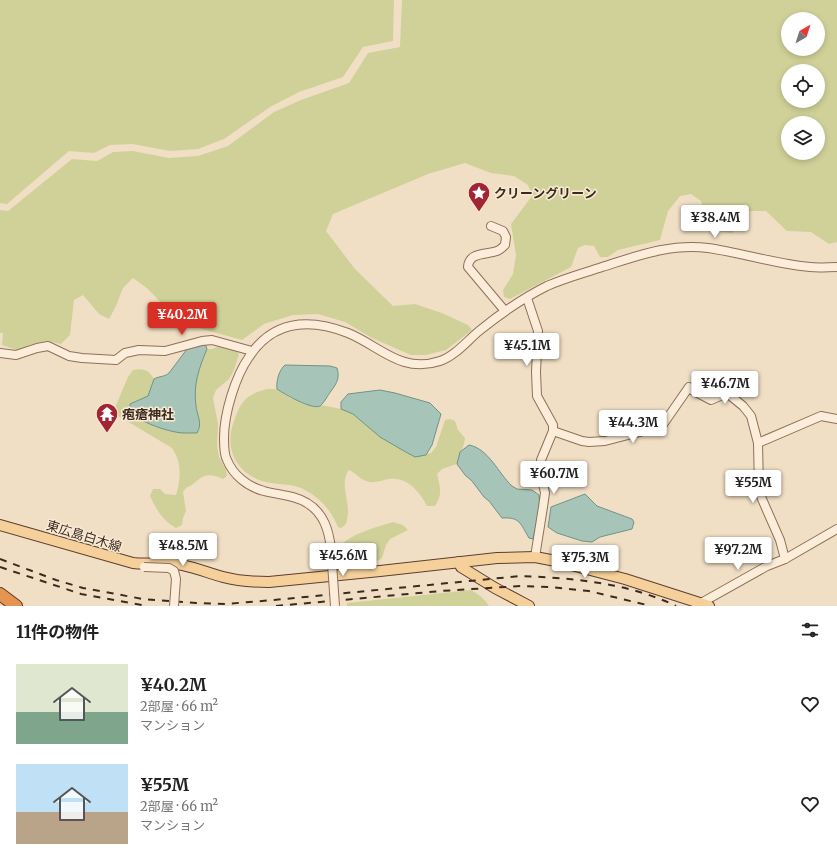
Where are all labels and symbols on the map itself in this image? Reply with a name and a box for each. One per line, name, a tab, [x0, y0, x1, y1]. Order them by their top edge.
north arrow	[781, 12, 825, 56]
place icon: クリーングリーン	[466, 180, 492, 213]
place label: クリーングリーン	[494, 185, 597, 202]
pin: ¥38.4M	[682, 205, 748, 239]
pin: ¥40.2M	[149, 302, 215, 336]
pin: ¥45.1M	[494, 333, 560, 367]
pin: ¥46.7M	[692, 371, 758, 405]
temple icon: 疱瘡神社	[94, 401, 120, 434]
place label: 疱瘡神社	[122, 406, 174, 423]
pin: ¥44.3M	[600, 410, 666, 444]
pin: ¥60.7M	[521, 461, 587, 495]
pin: ¥55M	[729, 470, 777, 504]
street label: 東広島白木線	[44, 516, 124, 556]
pin: ¥48.5M	[150, 533, 216, 567]
pin: ¥97.2M	[705, 537, 771, 571]
pin: ¥45.6M	[310, 543, 376, 577]
pin: ¥75.3M	[552, 545, 618, 579]

